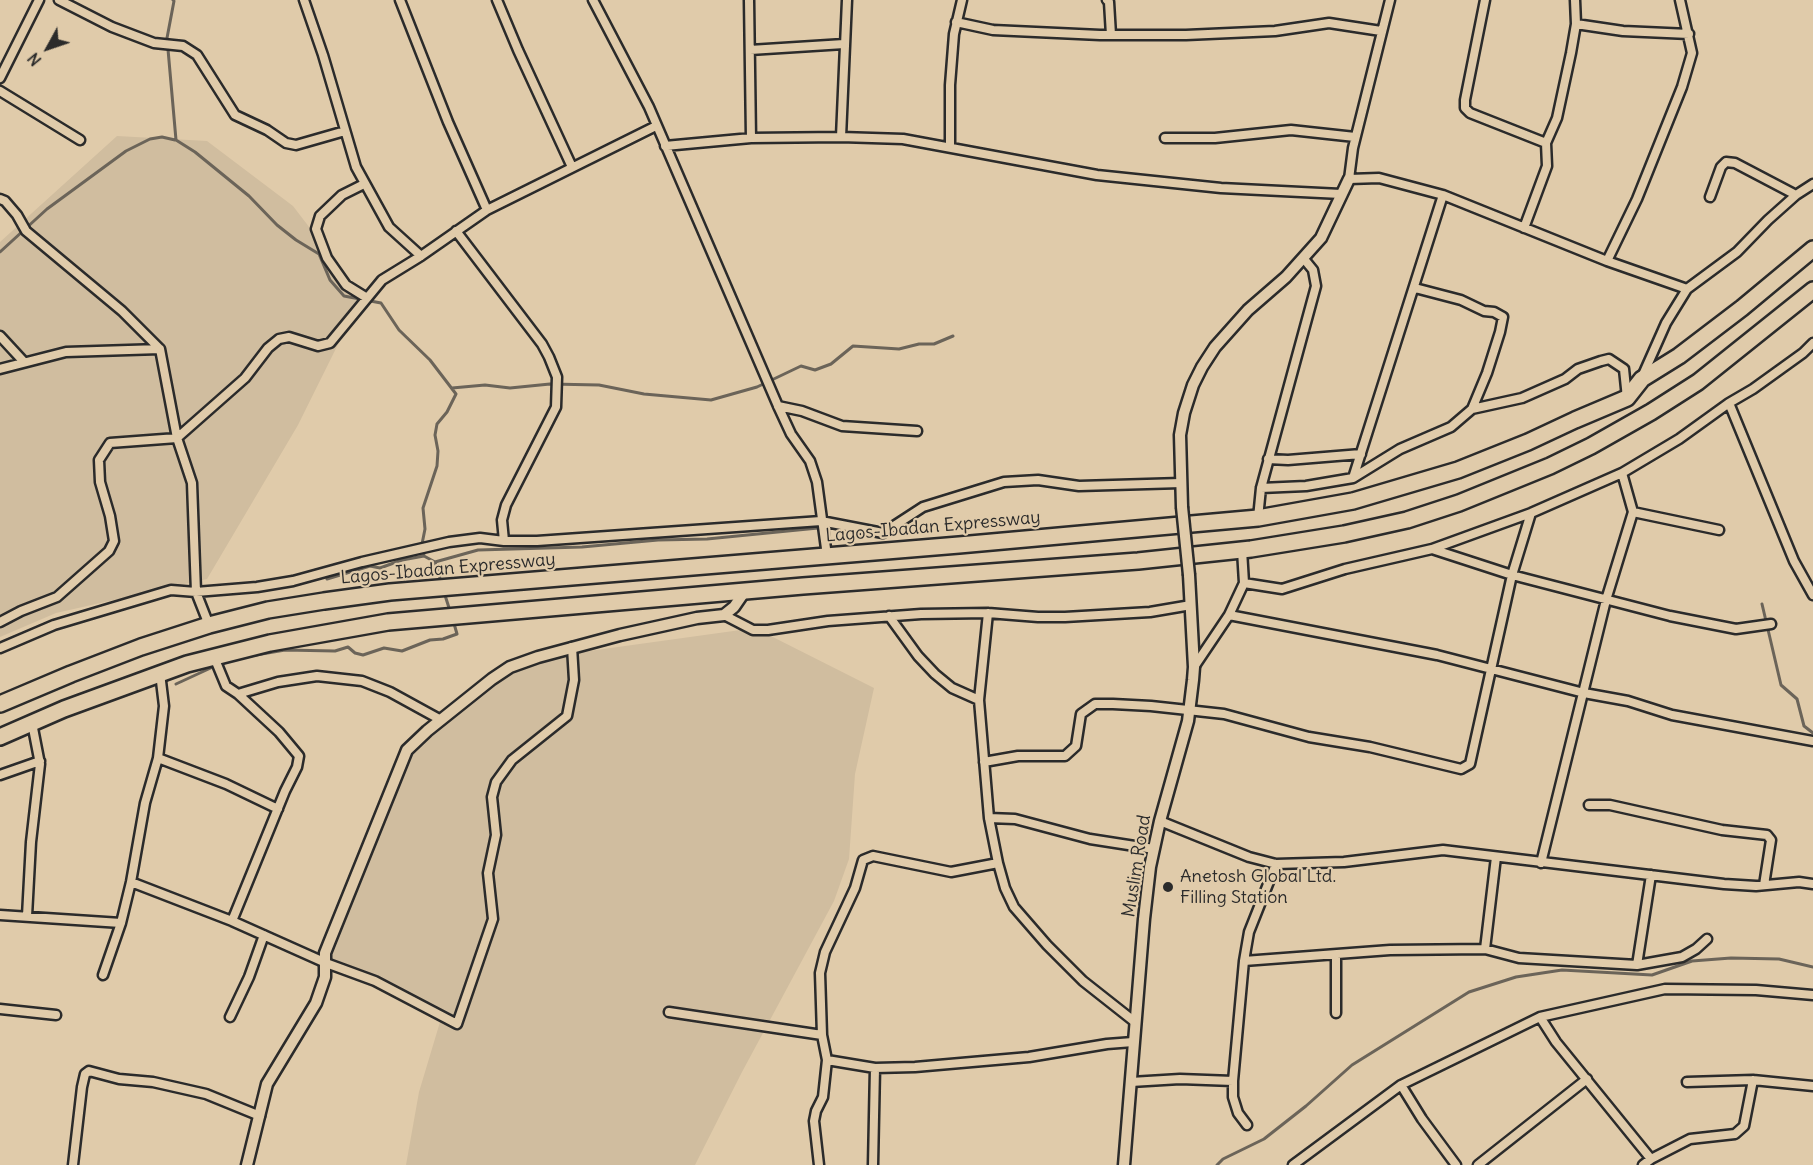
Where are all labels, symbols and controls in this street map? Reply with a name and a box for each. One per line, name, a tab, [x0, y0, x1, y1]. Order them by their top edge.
north arrow	[18, 18, 78, 78]
text: N	[23, 49, 45, 70]
street label: Lagos-Ibadan Expressway	[825, 507, 1041, 547]
street label: Lagos-Ibadan Expressway	[340, 549, 556, 589]
street label: Muslim Road	[1118, 813, 1156, 919]
place label: Anetosh Global Ltd. Filling Station	[1180, 866, 1336, 908]
marker: Anetosh Global Ltd. Filling Station	[1161, 880, 1175, 894]

